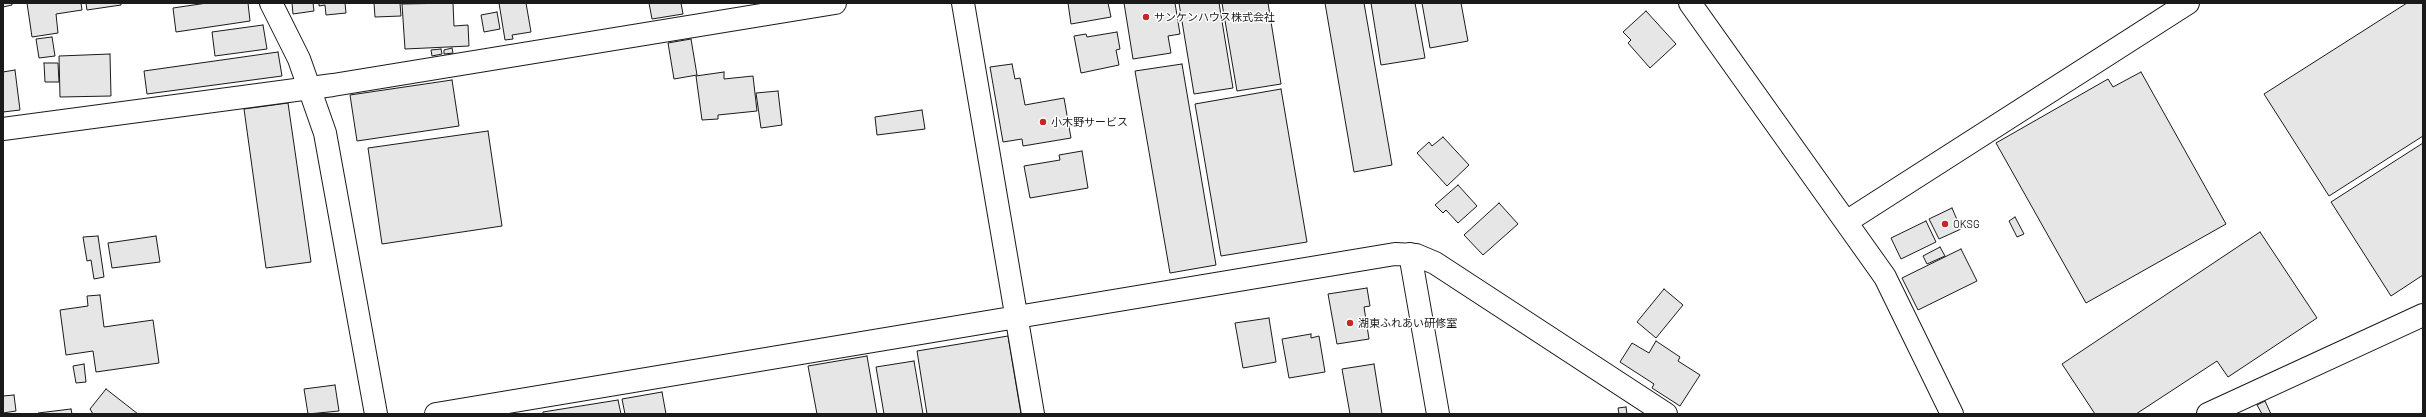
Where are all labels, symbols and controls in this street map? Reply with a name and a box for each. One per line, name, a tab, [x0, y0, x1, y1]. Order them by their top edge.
place label: サンケンハウス株式会社	[1154, 10, 1275, 24]
marker: サンケンハウス株式会社	[1141, 12, 1151, 22]
place label: 小木野サービス	[1051, 115, 1128, 129]
marker: 小木野サービス	[1038, 117, 1048, 127]
place label: OKSG	[1953, 217, 1980, 231]
marker: OKSG	[1940, 219, 1950, 229]
place label: 湖東ふれあい研修室	[1358, 316, 1457, 330]
marker: 湖東ふれあい研修室	[1345, 318, 1355, 328]

